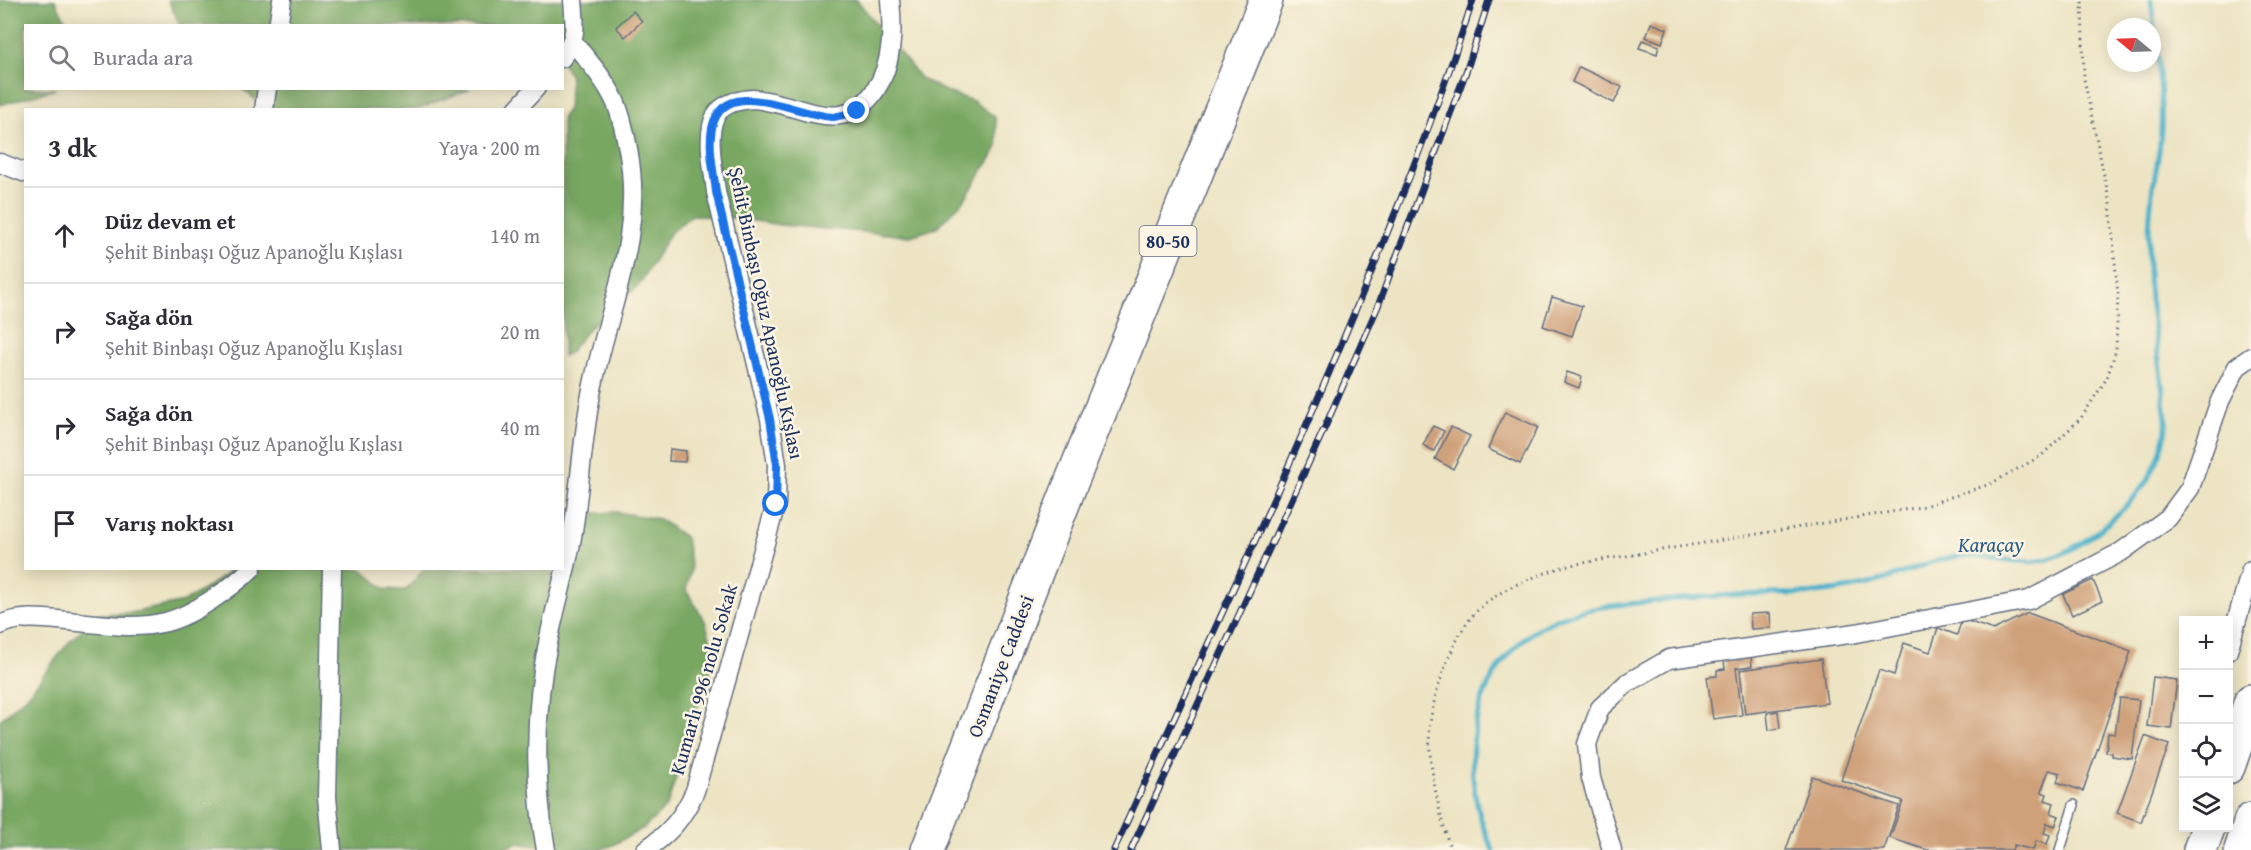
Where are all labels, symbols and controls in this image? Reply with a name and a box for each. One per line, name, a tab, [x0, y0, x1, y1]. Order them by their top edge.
north arrow	[2107, 18, 2161, 72]
search box	[24, 24, 564, 90]
icon: search	[45, 41, 78, 74]
text: Burada ara	[93, 41, 193, 73]
route end	[843, 97, 869, 123]
text: 3 dk	[48, 128, 97, 167]
text: Yaya · 200 m	[439, 133, 540, 162]
street label: Şehit Binbaşı Oğuz Apanoğlu Kışlası	[722, 164, 812, 462]
text: Düz devam et	[105, 205, 236, 237]
icon: ahead	[48, 219, 81, 252]
text: 140 m	[490, 221, 540, 250]
road number: 80-50	[1140, 226, 1196, 256]
text: Şehit Binbaşı Oğuz Apanoğlu Kışlası	[105, 237, 403, 266]
text: Sağa dön	[105, 301, 193, 333]
icon: right	[48, 315, 81, 348]
text: 20 m	[500, 317, 540, 346]
text: Şehit Binbaşı Oğuz Apanoğlu Kışlası	[105, 333, 403, 362]
text: Sağa dön	[105, 397, 193, 429]
icon: right	[48, 411, 81, 444]
text: 40 m	[500, 413, 540, 442]
text: Şehit Binbaşı Oğuz Apanoğlu Kışlası	[105, 429, 403, 458]
route start	[762, 490, 788, 516]
icon: arrive	[48, 507, 81, 540]
text: Varış noktası	[105, 507, 234, 539]
water label: Karaçay	[1957, 529, 2024, 560]
street label: Kumarlı 996 nolu Sokak	[662, 579, 744, 778]
street label: Osmaniye Caddesi	[959, 590, 1041, 742]
map controls	[2179, 616, 2233, 832]
button: +	[2179, 616, 2233, 670]
button: −	[2179, 670, 2233, 724]
button: locate	[2179, 724, 2233, 778]
button: layers	[2179, 778, 2233, 832]

